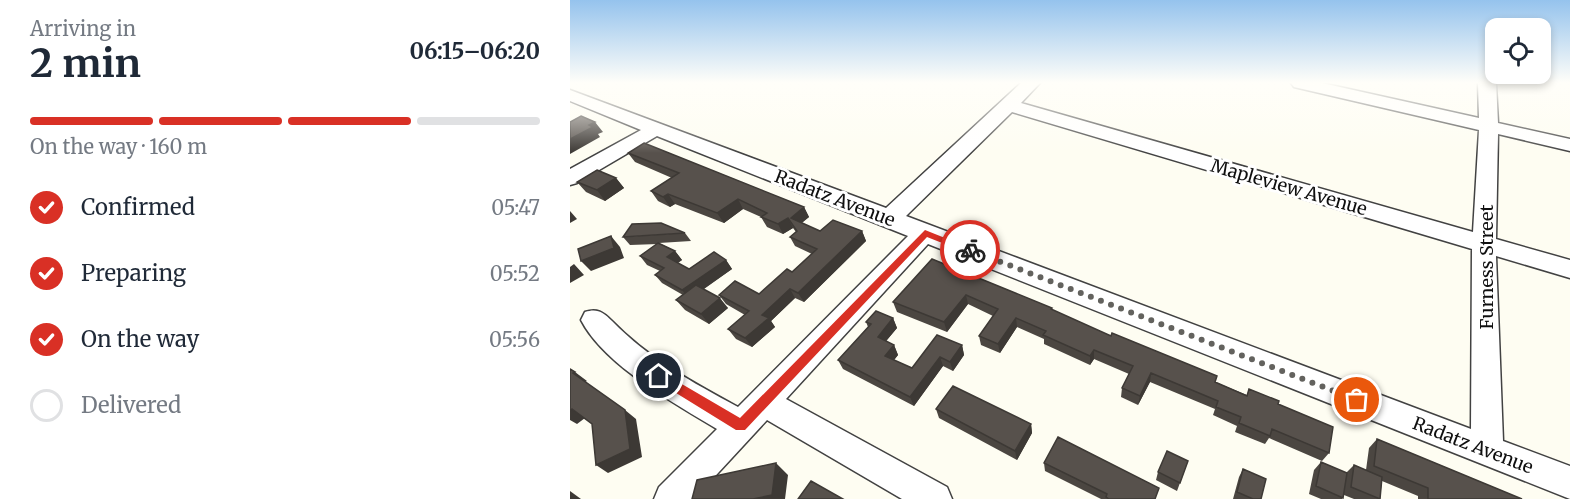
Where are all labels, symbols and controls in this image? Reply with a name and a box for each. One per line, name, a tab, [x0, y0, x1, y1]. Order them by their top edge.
text: Arriving in	[30, 16, 136, 41]
map controls	[1485, 18, 1551, 84]
button: locate	[1485, 18, 1551, 84]
text: 06:15–06:20	[409, 37, 540, 65]
text: 2 min	[30, 39, 141, 88]
text: On the way · 160 m	[30, 134, 207, 159]
street label: Mapleview Avenue	[1208, 154, 1370, 220]
street label: Radatz Avenue	[772, 164, 898, 232]
icon: check	[30, 191, 63, 224]
text: Confirmed	[81, 193, 195, 221]
text: 05:47	[491, 195, 540, 220]
street label: Furness Street	[1475, 205, 1498, 329]
courier	[940, 220, 1000, 280]
icon: bike	[954, 234, 987, 267]
icon: check	[30, 257, 63, 290]
text: Preparing	[81, 259, 186, 287]
text: 05:52	[490, 261, 540, 286]
icon: check	[30, 323, 63, 356]
text: On the way	[81, 325, 199, 353]
text: 05:56	[489, 327, 540, 352]
pin	[633, 350, 684, 401]
icon: home	[642, 359, 675, 392]
pin	[1331, 374, 1382, 425]
icon: bag	[1340, 383, 1373, 416]
text: Delivered	[81, 391, 181, 419]
street label: Radatz Avenue	[1410, 411, 1536, 479]

